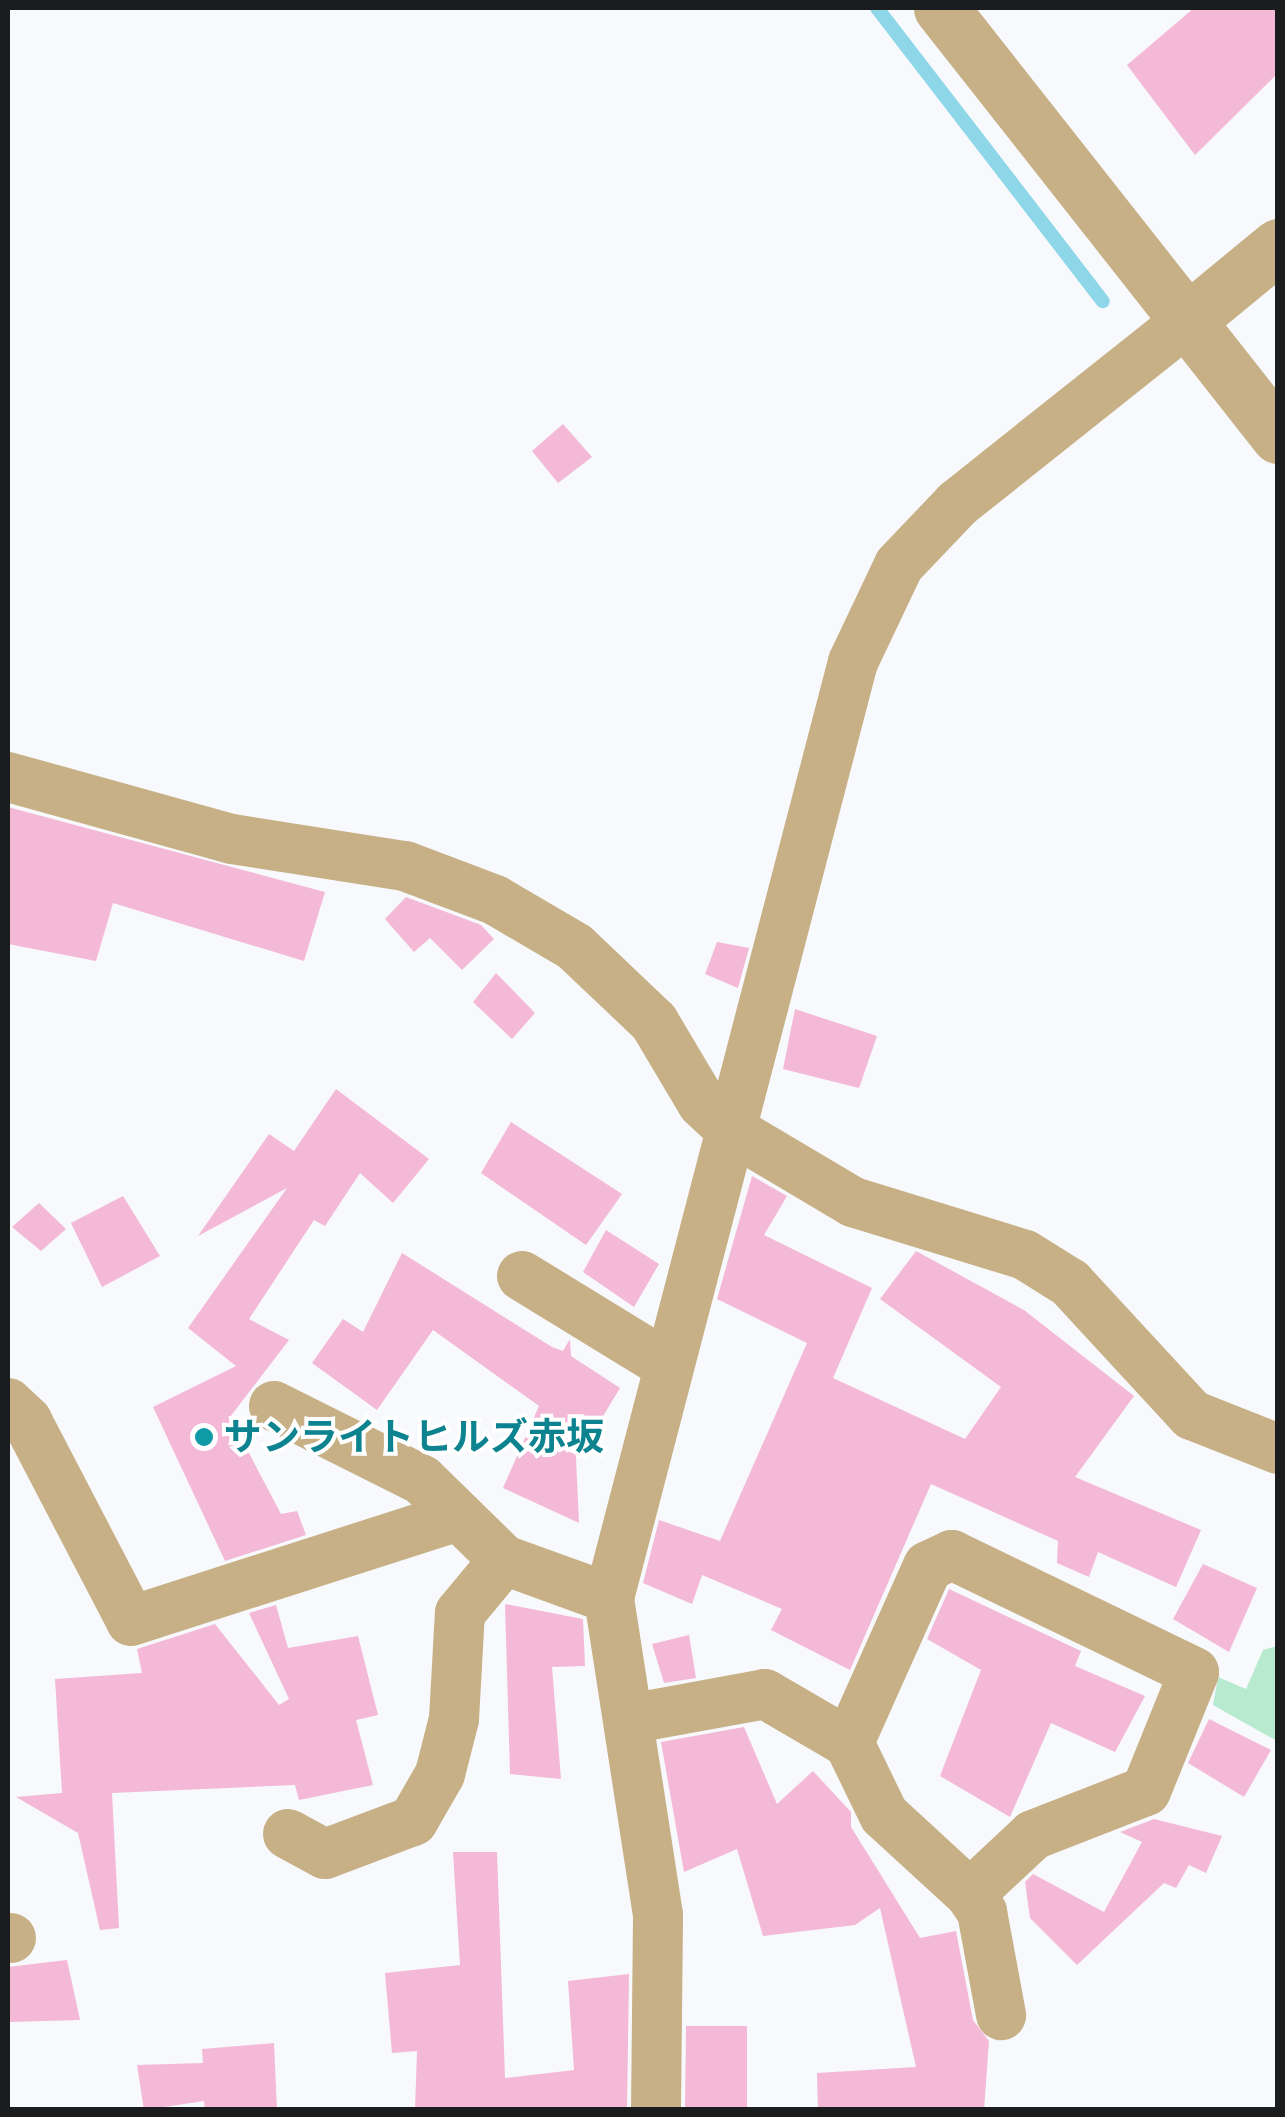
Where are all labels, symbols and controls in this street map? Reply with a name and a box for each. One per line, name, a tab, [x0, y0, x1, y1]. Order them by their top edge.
place label: サンライトヒルズ赤坂	[224, 1414, 604, 1460]
marker: サンライトヒルズ赤坂	[193, 1426, 215, 1448]

